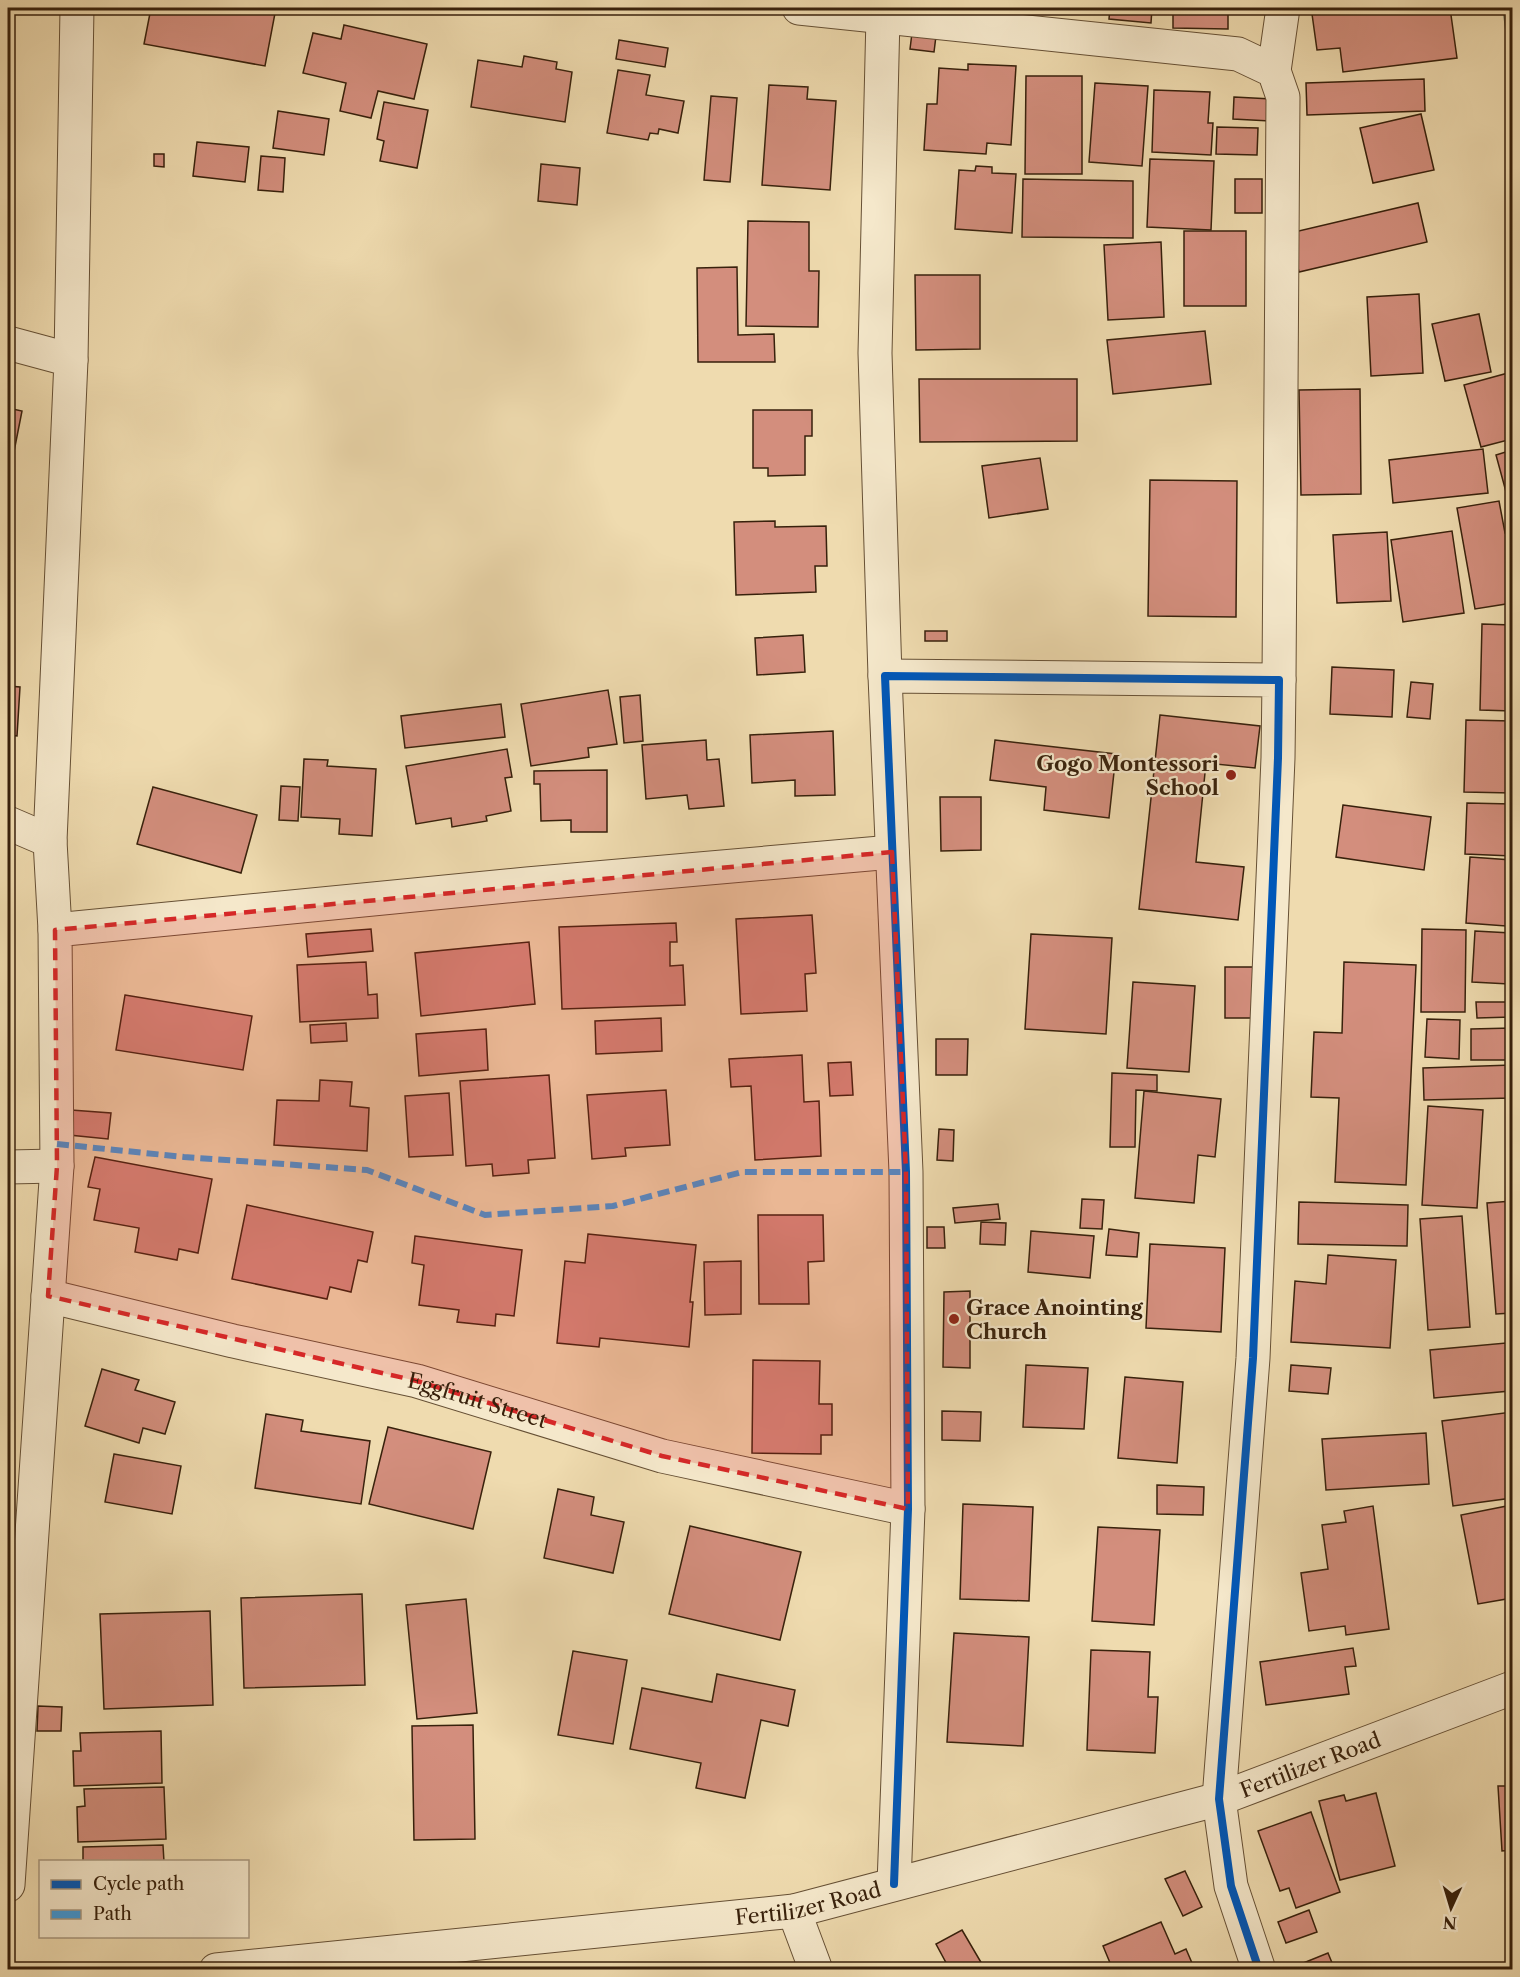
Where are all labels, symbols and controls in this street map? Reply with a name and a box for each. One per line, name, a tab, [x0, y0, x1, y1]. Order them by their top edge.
place label: Gogo Montessori School	[1036, 751, 1220, 800]
marker: Gogo Montessori School	[1224, 768, 1238, 782]
place label: Grace Anointing Church	[966, 1295, 1144, 1344]
marker: Grace Anointing Church	[947, 1312, 961, 1326]
street label: Eggfruit Street	[405, 1367, 551, 1433]
street label: Fertilizer Road	[1236, 1726, 1384, 1802]
legend	[39, 1860, 249, 1938]
text: Cycle path	[93, 1873, 184, 1895]
street label: Fertilizer Road	[734, 1876, 884, 1929]
north arrow	[1421, 1878, 1481, 1938]
text: Path	[93, 1903, 132, 1925]
text: N	[1442, 1912, 1458, 1933]

